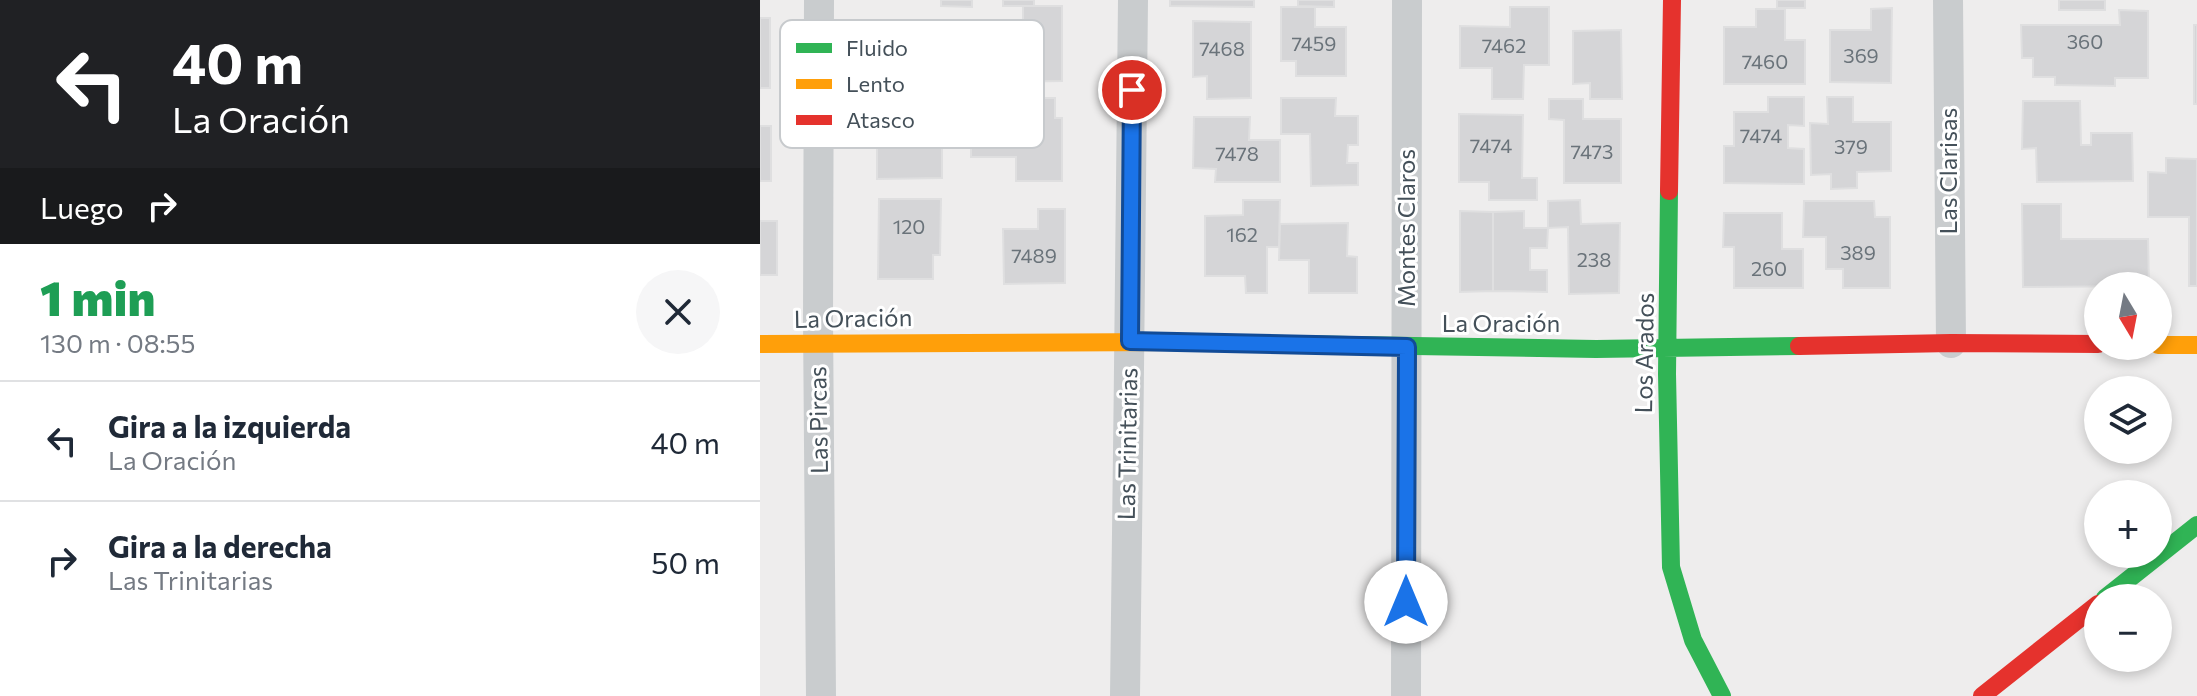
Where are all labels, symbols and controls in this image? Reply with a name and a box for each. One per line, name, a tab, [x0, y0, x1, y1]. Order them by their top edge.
legend	[780, 20, 1044, 148]
text: 40 m	[172, 27, 303, 96]
house number: 360	[2067, 29, 2103, 53]
house number: 7459	[1292, 31, 1337, 55]
icon: left	[40, 32, 144, 136]
house number: 7462	[1482, 33, 1526, 57]
text: Fluido	[846, 34, 908, 61]
house number: 7468	[1199, 36, 1245, 60]
house number: 369	[1843, 43, 1879, 67]
house number: 7460	[1742, 49, 1788, 73]
pin	[1098, 56, 1166, 124]
icon: arrive	[1110, 68, 1154, 112]
text: Lento	[846, 70, 905, 97]
text: La Oración	[172, 96, 350, 140]
text: Atasco	[846, 106, 915, 133]
street label: Las Clarisas	[1933, 107, 1962, 235]
house number: 7474	[1740, 123, 1782, 147]
house number: 7474	[1470, 133, 1512, 157]
house number: 379	[1834, 134, 1868, 158]
house number: 7473	[1571, 139, 1613, 163]
house number: 7478	[1215, 141, 1259, 165]
street label: Montes Claros	[1391, 149, 1420, 307]
icon: right	[140, 184, 184, 228]
text: Luego	[40, 188, 124, 225]
house number: 120	[893, 214, 925, 238]
house number: 162	[1226, 222, 1258, 246]
house number: 389	[1840, 240, 1876, 264]
house number: 7489	[1011, 243, 1057, 267]
house number: 238	[1577, 247, 1611, 271]
house number: 260	[1751, 256, 1787, 280]
text: 1 min	[40, 267, 155, 326]
button: close	[636, 270, 720, 354]
north arrow	[2084, 272, 2172, 360]
map controls	[2084, 272, 2172, 672]
street label: Los Arados	[1628, 292, 1659, 414]
street label: La Oración	[793, 302, 912, 333]
street label: La Oración	[1442, 308, 1560, 337]
text: 130 m · 08:55	[40, 327, 195, 358]
street label: Las Pircas	[802, 366, 833, 474]
street label: Las Trinitarias	[1111, 367, 1142, 520]
button: layers	[2084, 376, 2172, 464]
text: Gira a la izquierda	[108, 407, 351, 444]
icon: left	[40, 419, 84, 463]
text: 40 m	[651, 423, 720, 460]
text: La Oración	[108, 444, 236, 475]
button: +	[2084, 480, 2172, 568]
text: Gira a la derecha	[108, 527, 332, 564]
icon: right	[40, 539, 84, 583]
text: 50 m	[651, 543, 720, 580]
position arrow	[1364, 560, 1448, 644]
text: Las Trinitarias	[108, 564, 273, 595]
button: −	[2084, 584, 2172, 672]

